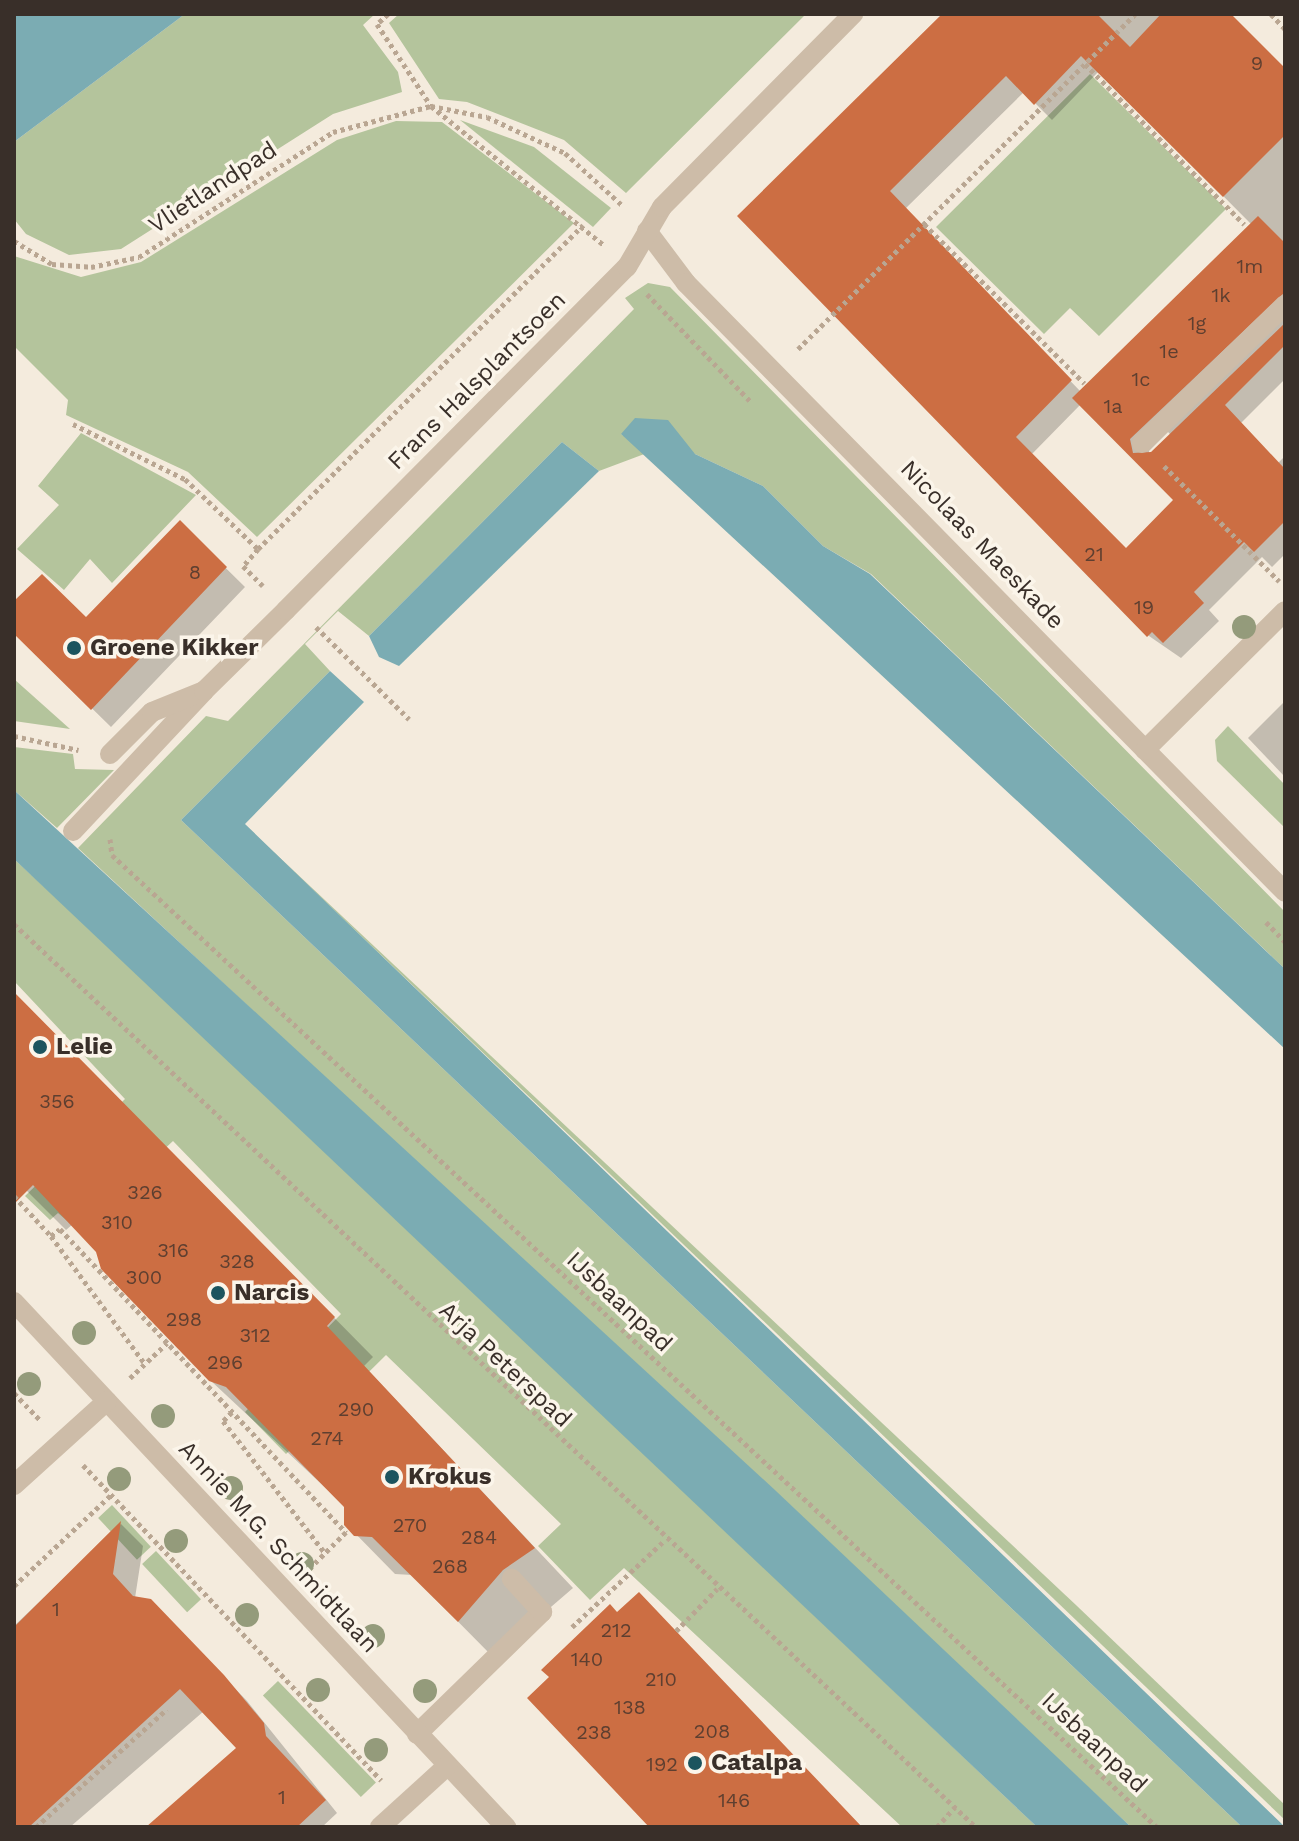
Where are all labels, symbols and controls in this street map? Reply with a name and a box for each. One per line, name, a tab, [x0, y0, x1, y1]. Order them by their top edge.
house number: 9	[1251, 51, 1263, 75]
street label: Vlietlandpad	[143, 136, 283, 240]
house number: 1m	[1237, 254, 1263, 278]
house number: 1k	[1211, 283, 1231, 307]
street label: Frans Halsplantsoen	[382, 286, 572, 476]
house number: 1g	[1188, 311, 1206, 335]
house number: 1e	[1159, 339, 1179, 363]
house number: 1c	[1132, 367, 1150, 391]
house number: 1a	[1103, 394, 1123, 418]
street label: Nicolaas Maeskade	[894, 455, 1070, 635]
house number: 21	[1084, 542, 1104, 566]
house number: 8	[189, 560, 201, 584]
house number: 19	[1134, 595, 1154, 619]
place label: Groene Kikker	[90, 634, 258, 662]
marker: Groene Kikker	[65, 639, 83, 657]
place label: Lelie	[56, 1033, 113, 1061]
marker: Lelie	[31, 1038, 49, 1056]
house number: 356	[39, 1089, 75, 1113]
house number: 326	[127, 1180, 163, 1204]
house number: 310	[101, 1210, 133, 1234]
house number: 316	[157, 1238, 189, 1262]
street label: IJsbaanpad	[560, 1246, 678, 1358]
house number: 328	[219, 1249, 255, 1273]
house number: 300	[126, 1265, 162, 1289]
place label: Narcis	[234, 1279, 309, 1307]
marker: Narcis	[209, 1284, 227, 1302]
street label: Arja Peterspad	[433, 1296, 577, 1434]
house number: 298	[166, 1307, 202, 1331]
house number: 312	[239, 1323, 271, 1347]
house number: 296	[207, 1350, 243, 1374]
house number: 290	[338, 1397, 374, 1421]
house number: 274	[310, 1426, 344, 1450]
street label: Annie M.G. Schmidtlaan	[172, 1435, 384, 1659]
place label: Krokus	[408, 1463, 492, 1491]
marker: Krokus	[383, 1468, 401, 1486]
house number: 270	[393, 1513, 427, 1537]
house number: 284	[461, 1525, 497, 1549]
house number: 268	[432, 1554, 468, 1578]
house number: 1	[52, 1597, 60, 1621]
house number: 212	[600, 1618, 632, 1642]
house number: 140	[571, 1647, 603, 1671]
house number: 210	[645, 1667, 677, 1691]
street label: IJsbaanpad	[1035, 1687, 1153, 1799]
house number: 138	[614, 1695, 646, 1719]
house number: 208	[694, 1719, 730, 1743]
house number: 238	[576, 1720, 612, 1744]
place label: Catalpa	[711, 1749, 802, 1777]
house number: 192	[646, 1752, 678, 1776]
marker: Catalpa	[686, 1754, 704, 1772]
house number: 1	[278, 1785, 286, 1809]
house number: 146	[718, 1788, 750, 1812]

